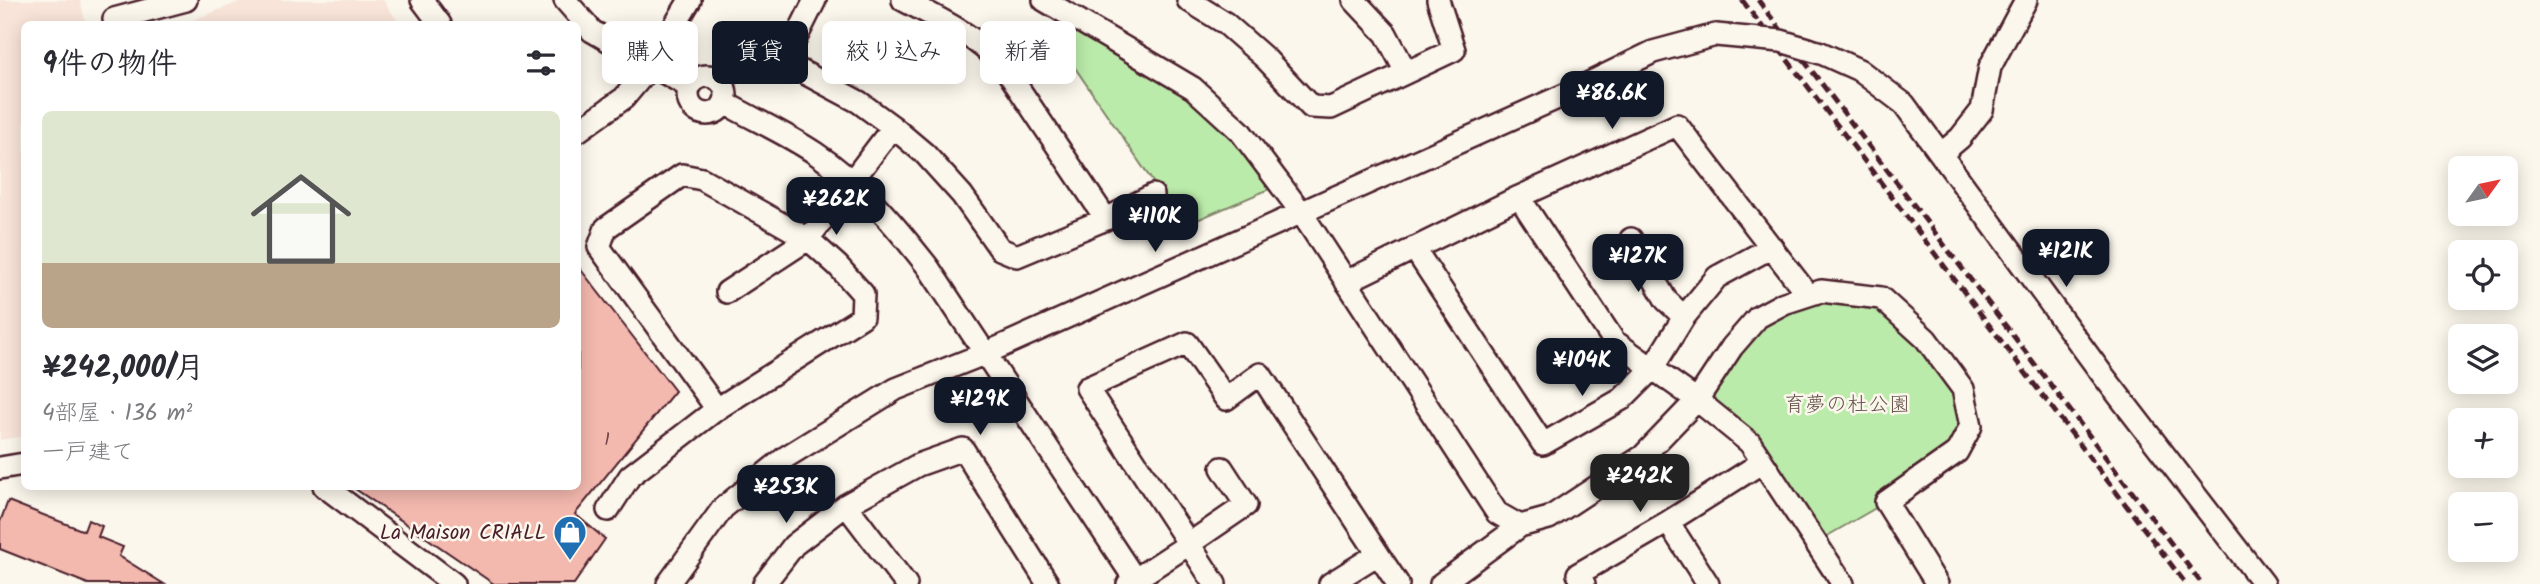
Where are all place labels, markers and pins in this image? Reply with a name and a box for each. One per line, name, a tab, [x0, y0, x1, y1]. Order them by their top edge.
pin: ¥86.6K	[1555, 72, 1669, 131]
pin: ¥262K	[787, 177, 885, 237]
pin: ¥110K	[1106, 194, 1204, 254]
pin: ¥121K	[2017, 230, 2115, 289]
pin: ¥127K	[1589, 234, 1687, 294]
pin: ¥104K	[1533, 338, 1631, 398]
pin: ¥129K	[931, 378, 1029, 437]
pin: ¥242K	[1591, 454, 1689, 514]
pin: ¥253K	[737, 466, 835, 525]
shop icon: La Maison CRIALL	[551, 513, 589, 562]
place label: La Maison CRIALL	[380, 517, 546, 550]

